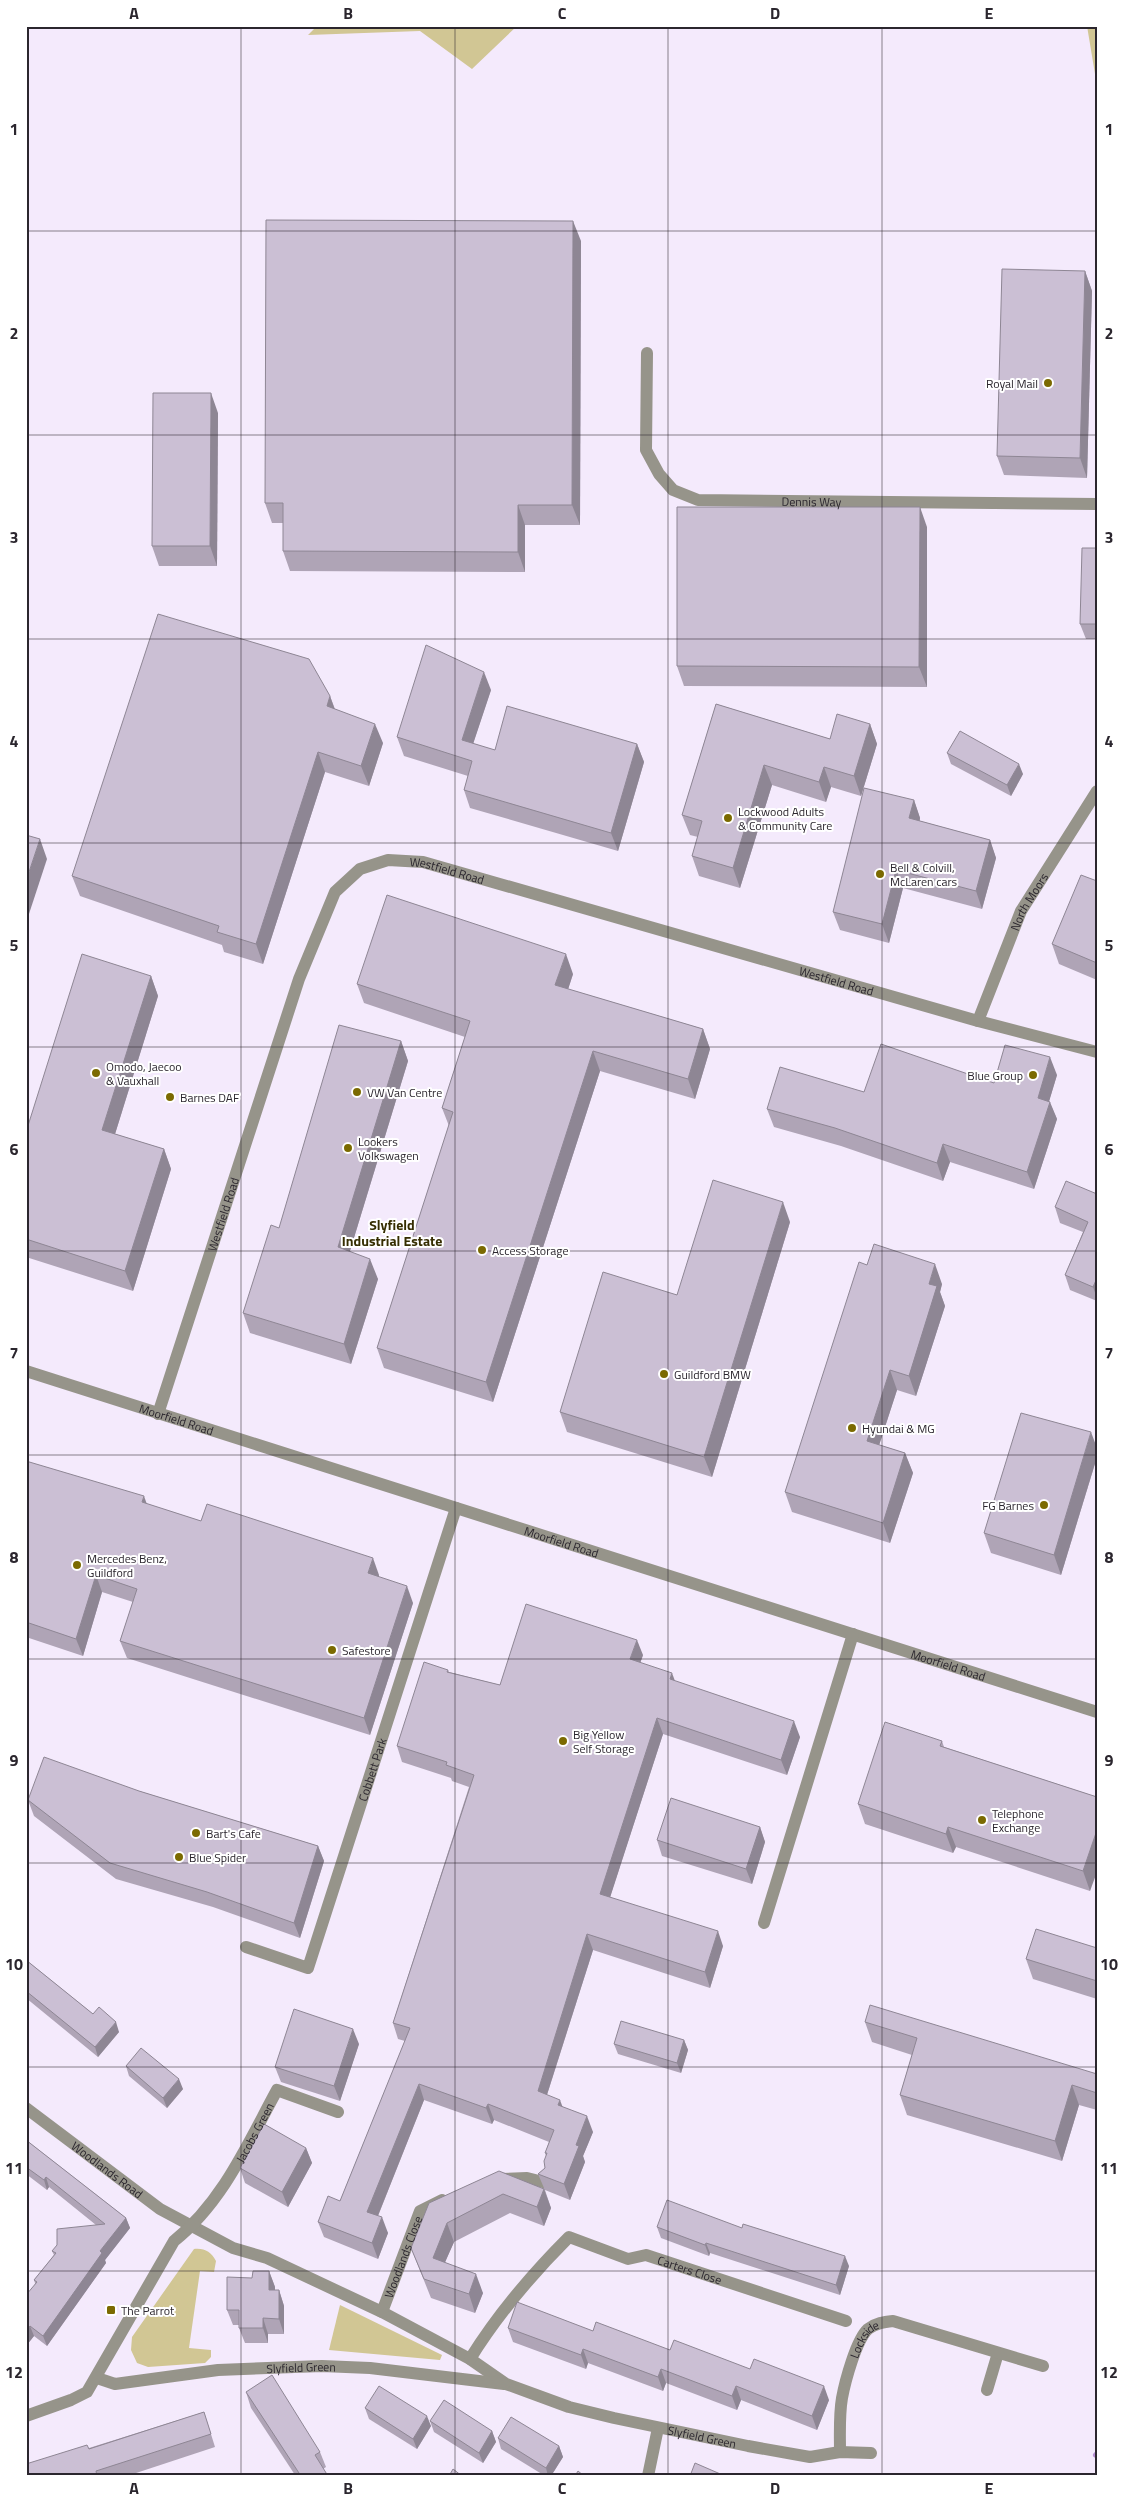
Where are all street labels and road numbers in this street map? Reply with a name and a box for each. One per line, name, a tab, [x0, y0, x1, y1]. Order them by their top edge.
street label: Dennis Way	[782, 491, 842, 511]
street label: Westfield Road	[409, 852, 487, 889]
street label: North Moors	[1005, 868, 1053, 933]
street label: Westfield Road	[797, 961, 876, 1000]
street label: Westfield Road	[202, 1175, 244, 1254]
street label: Moorfield Road	[137, 1398, 216, 1440]
street label: Moorfield Road	[522, 1521, 601, 1562]
street label: Moorfield Road	[909, 1644, 988, 1685]
street label: Cobbett Park	[353, 1735, 391, 1804]
street label: Jacobs Green	[230, 2099, 278, 2166]
street label: Woodlands Road	[68, 2136, 147, 2203]
street label: Woodlands Close	[379, 2213, 427, 2301]
street label: Carters Close	[655, 2250, 724, 2289]
street label: Lockside	[844, 2315, 882, 2361]
street label: Slyfield Green	[266, 2356, 336, 2378]
street label: Slyfield Green	[666, 2420, 738, 2453]

